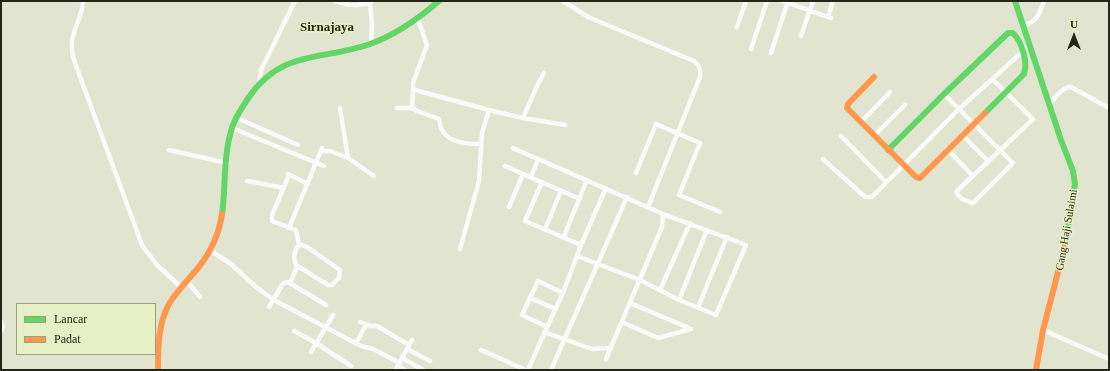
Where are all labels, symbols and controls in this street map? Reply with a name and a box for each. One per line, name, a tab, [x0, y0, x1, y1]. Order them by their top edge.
north arrow	[1054, 16, 1094, 56]
text: U	[1070, 18, 1078, 30]
district label: Sirnajaya	[300, 20, 354, 36]
street label: Gang Haji Sulaimi	[1053, 188, 1081, 272]
legend	[16, 303, 156, 355]
text: Lancar	[54, 312, 87, 326]
text: Padat	[54, 332, 81, 346]

